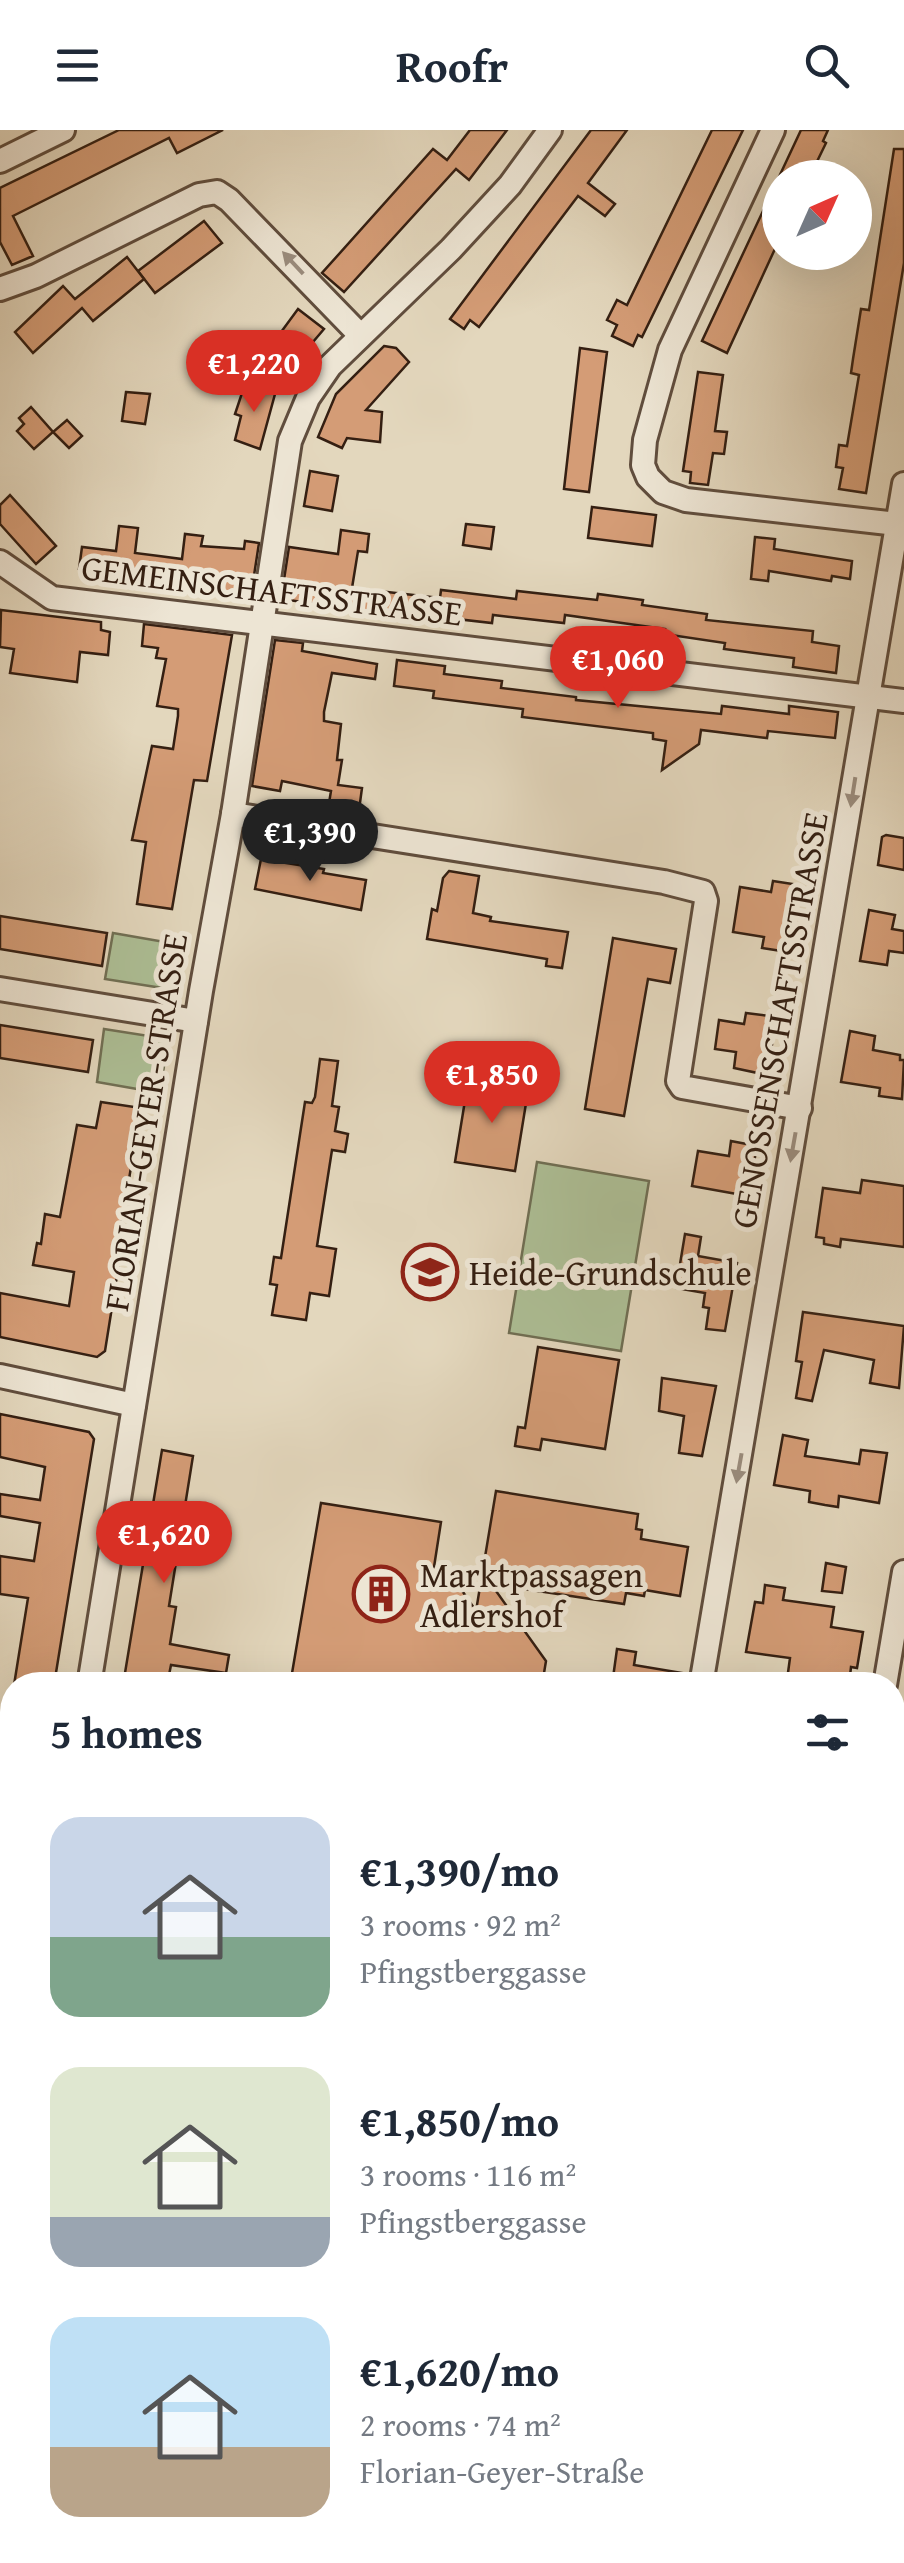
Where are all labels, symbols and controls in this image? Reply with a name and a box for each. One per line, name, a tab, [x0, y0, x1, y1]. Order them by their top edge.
text: Roofr	[396, 33, 508, 98]
icon: menu	[50, 38, 105, 93]
icon: search	[799, 38, 854, 93]
north arrow	[762, 160, 872, 270]
map controls	[762, 160, 872, 270]
one-way arrow	[282, 252, 305, 276]
pin: €1,220	[173, 330, 335, 415]
text: €1,220	[208, 339, 300, 386]
street label: GEMEINSCHAFTSSTRASSE	[79, 541, 465, 639]
pin: €1,060	[537, 626, 699, 711]
text: €1,060	[572, 635, 664, 682]
one-way arrow	[845, 777, 860, 809]
pin: €1,390	[229, 799, 391, 884]
text: €1,390	[264, 808, 356, 855]
street label: GENOSSENSCHAFTSSTRASSE	[717, 808, 841, 1232]
street label: FLORIAN-GEYER-STRASSE	[90, 930, 200, 1314]
pin: €1,850	[411, 1041, 573, 1126]
text: €1,850	[446, 1050, 538, 1097]
one-way arrow	[785, 1132, 801, 1164]
school or university icon: Heide-Grundschule	[400, 1242, 460, 1302]
place label: Heide-Grundschule	[469, 1247, 752, 1298]
one-way arrow	[731, 1452, 746, 1484]
pin: €1,620	[83, 1501, 245, 1586]
text: €1,620	[118, 1510, 210, 1557]
place label: Marktpassagen Adlershof	[420, 1549, 643, 1640]
building icon: Marktpassagen Adlershof	[351, 1564, 411, 1624]
text: 5 homes	[50, 1702, 203, 1763]
icon: filters	[800, 1705, 855, 1760]
text: €1,390/mo	[360, 1840, 559, 1901]
icon: home	[130, 1857, 250, 1977]
text: 3 rooms · 92 m²	[360, 1901, 561, 1948]
text: Pfingstberggasse	[360, 1948, 587, 1995]
text: €1,850/mo	[360, 2090, 559, 2151]
icon: home	[130, 2107, 250, 2227]
text: 3 rooms · 116 m²	[360, 2151, 576, 2198]
text: Pfingstberggasse	[360, 2198, 587, 2245]
text: €1,620/mo	[360, 2340, 559, 2401]
icon: home	[130, 2357, 250, 2477]
text: 2 rooms · 74 m²	[360, 2401, 561, 2448]
text: Florian-Geyer-Straße	[360, 2448, 644, 2495]

